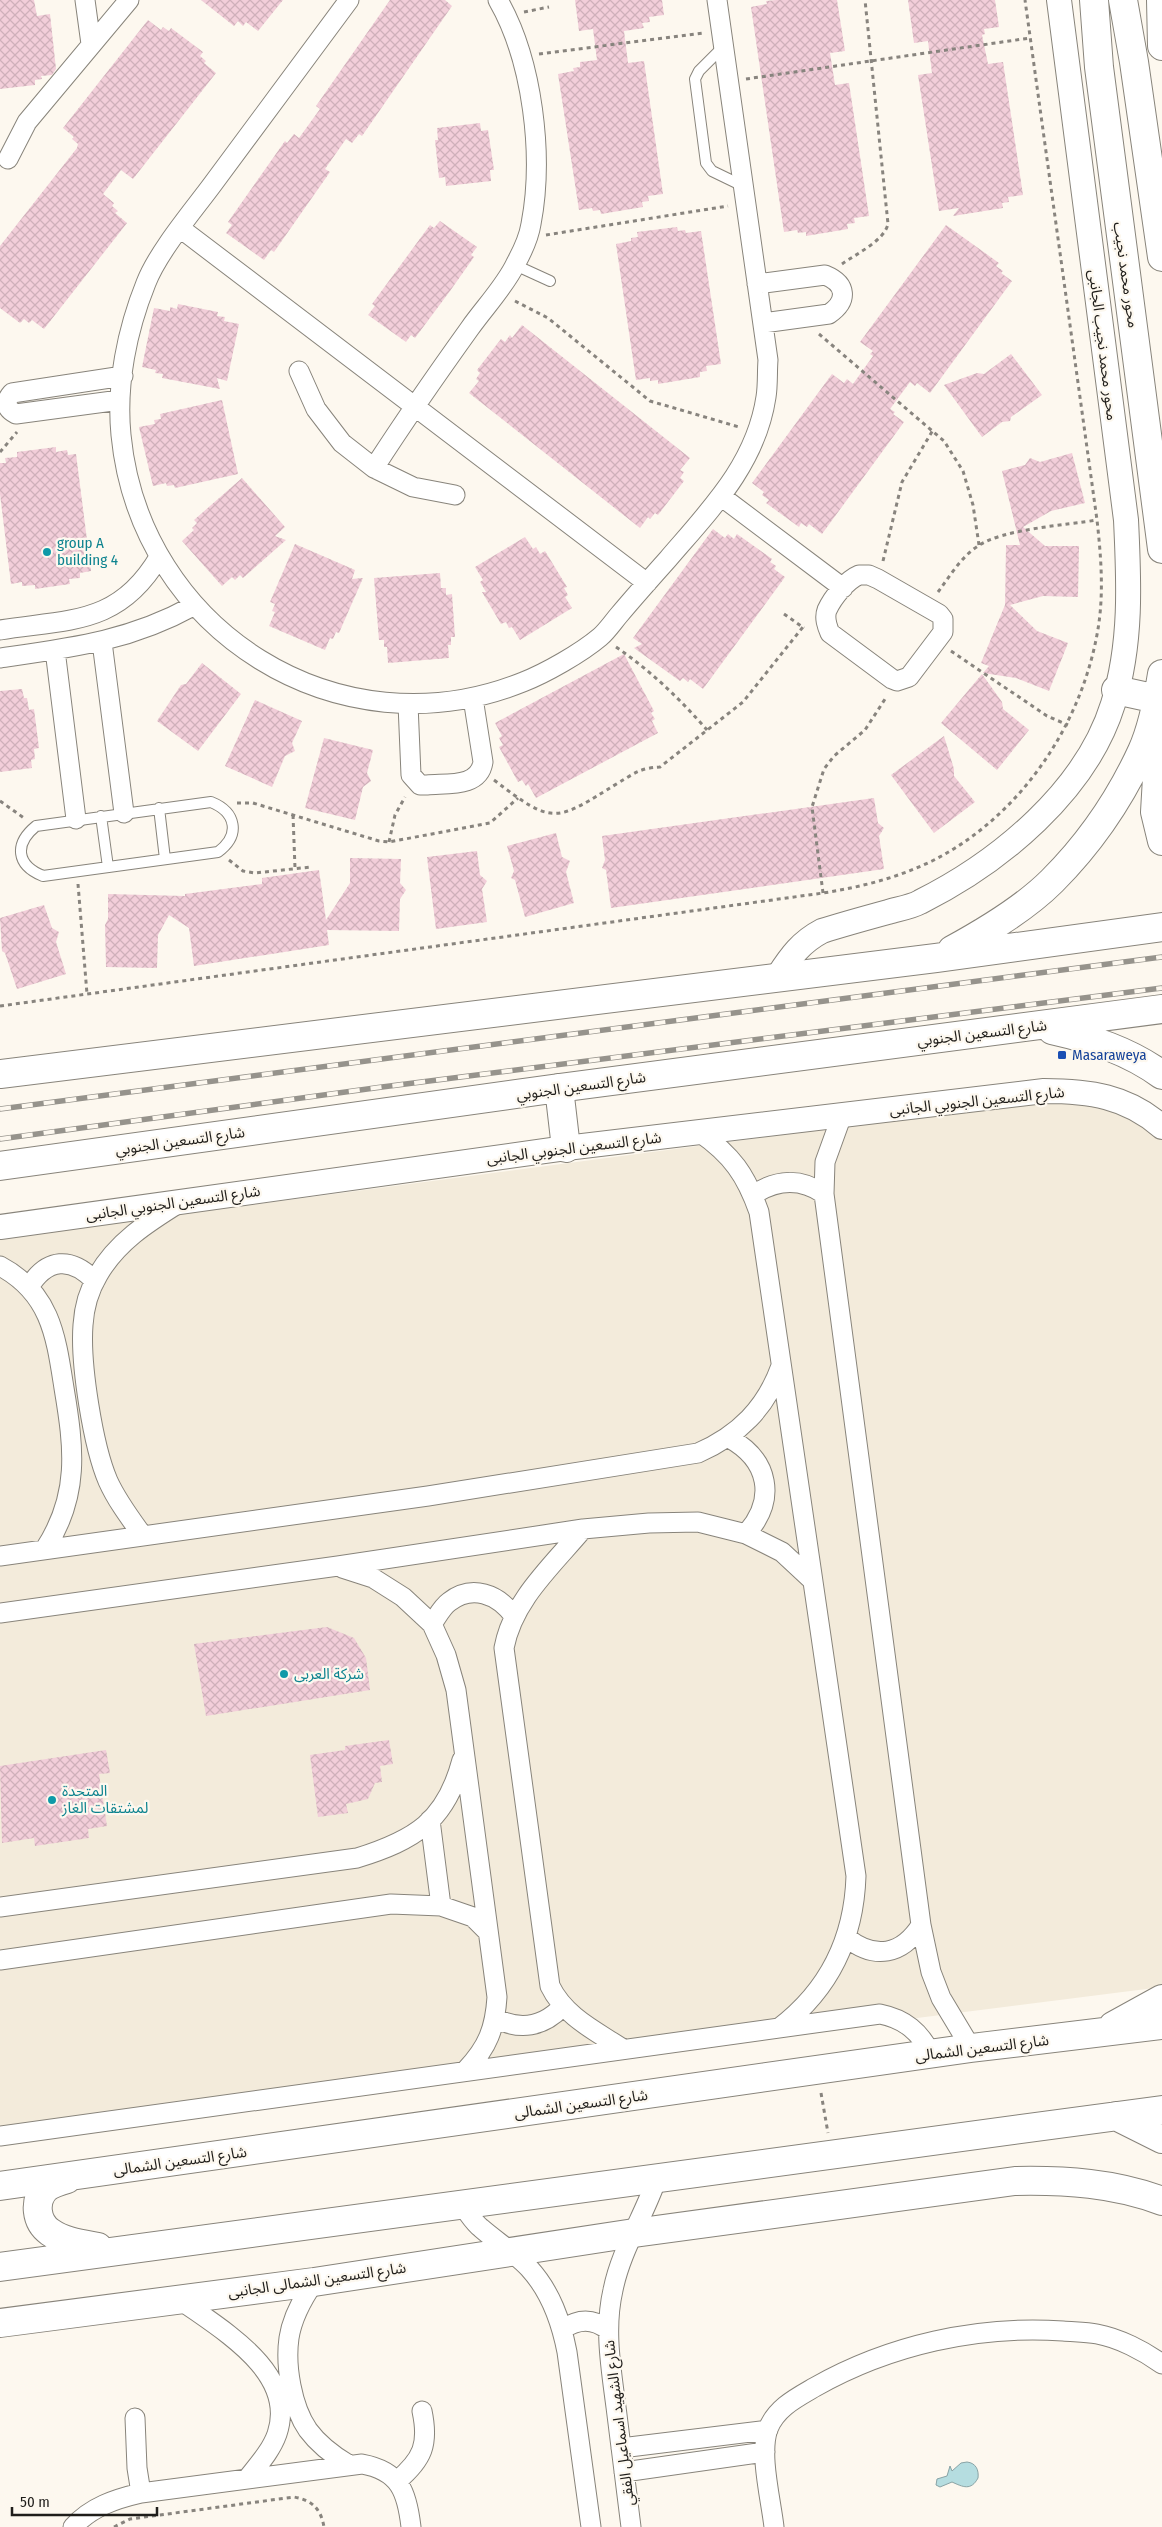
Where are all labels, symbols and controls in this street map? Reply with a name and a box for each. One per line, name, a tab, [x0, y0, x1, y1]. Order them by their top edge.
street label: محور محمد نجيب	[1110, 221, 1142, 329]
street label: محور محمد نجيب الجانبى	[1085, 269, 1121, 421]
place label: group A building 4	[57, 534, 118, 569]
marker: group A building 4	[41, 546, 53, 558]
street label: شارع التسعين الجنوبي	[916, 1016, 1049, 1053]
place label: Masaraweya	[1072, 1046, 1147, 1064]
marker: Masaraweya	[1056, 1049, 1068, 1061]
street label: شارع التسعين الجنوبي	[515, 1068, 648, 1107]
street label: شارع التسعين الجنوبي الجانبى	[889, 1083, 1066, 1122]
street label: شارع التسعين الجنوبي	[114, 1123, 247, 1162]
street label: شارع التسعين الجنوبي الجانبى	[486, 1128, 663, 1171]
street label: شارع التسعين الجنوبي الجانبى	[85, 1182, 262, 1227]
place label: شركة العربى	[294, 1665, 364, 1683]
marker: شركة العربى	[278, 1668, 290, 1680]
place label: المتحدة لمشتقات الغاز	[61, 1782, 148, 1817]
marker: المتحدة لمشتقات الغاز	[46, 1794, 58, 1806]
street label: شارع التسعين الشمالى	[914, 2031, 1051, 2068]
street label: شارع التسعين الشمالى	[513, 2086, 650, 2125]
street label: شارع التسعين الشمالى	[112, 2143, 249, 2182]
street label: شارع التسعين الشمالى الجانبى	[227, 2259, 408, 2304]
street label: شارع الشهيد اسماعيل الفقي	[600, 2338, 641, 2507]
scale bar	[12, 2484, 158, 2516]
text: 50 m	[20, 2493, 50, 2511]

